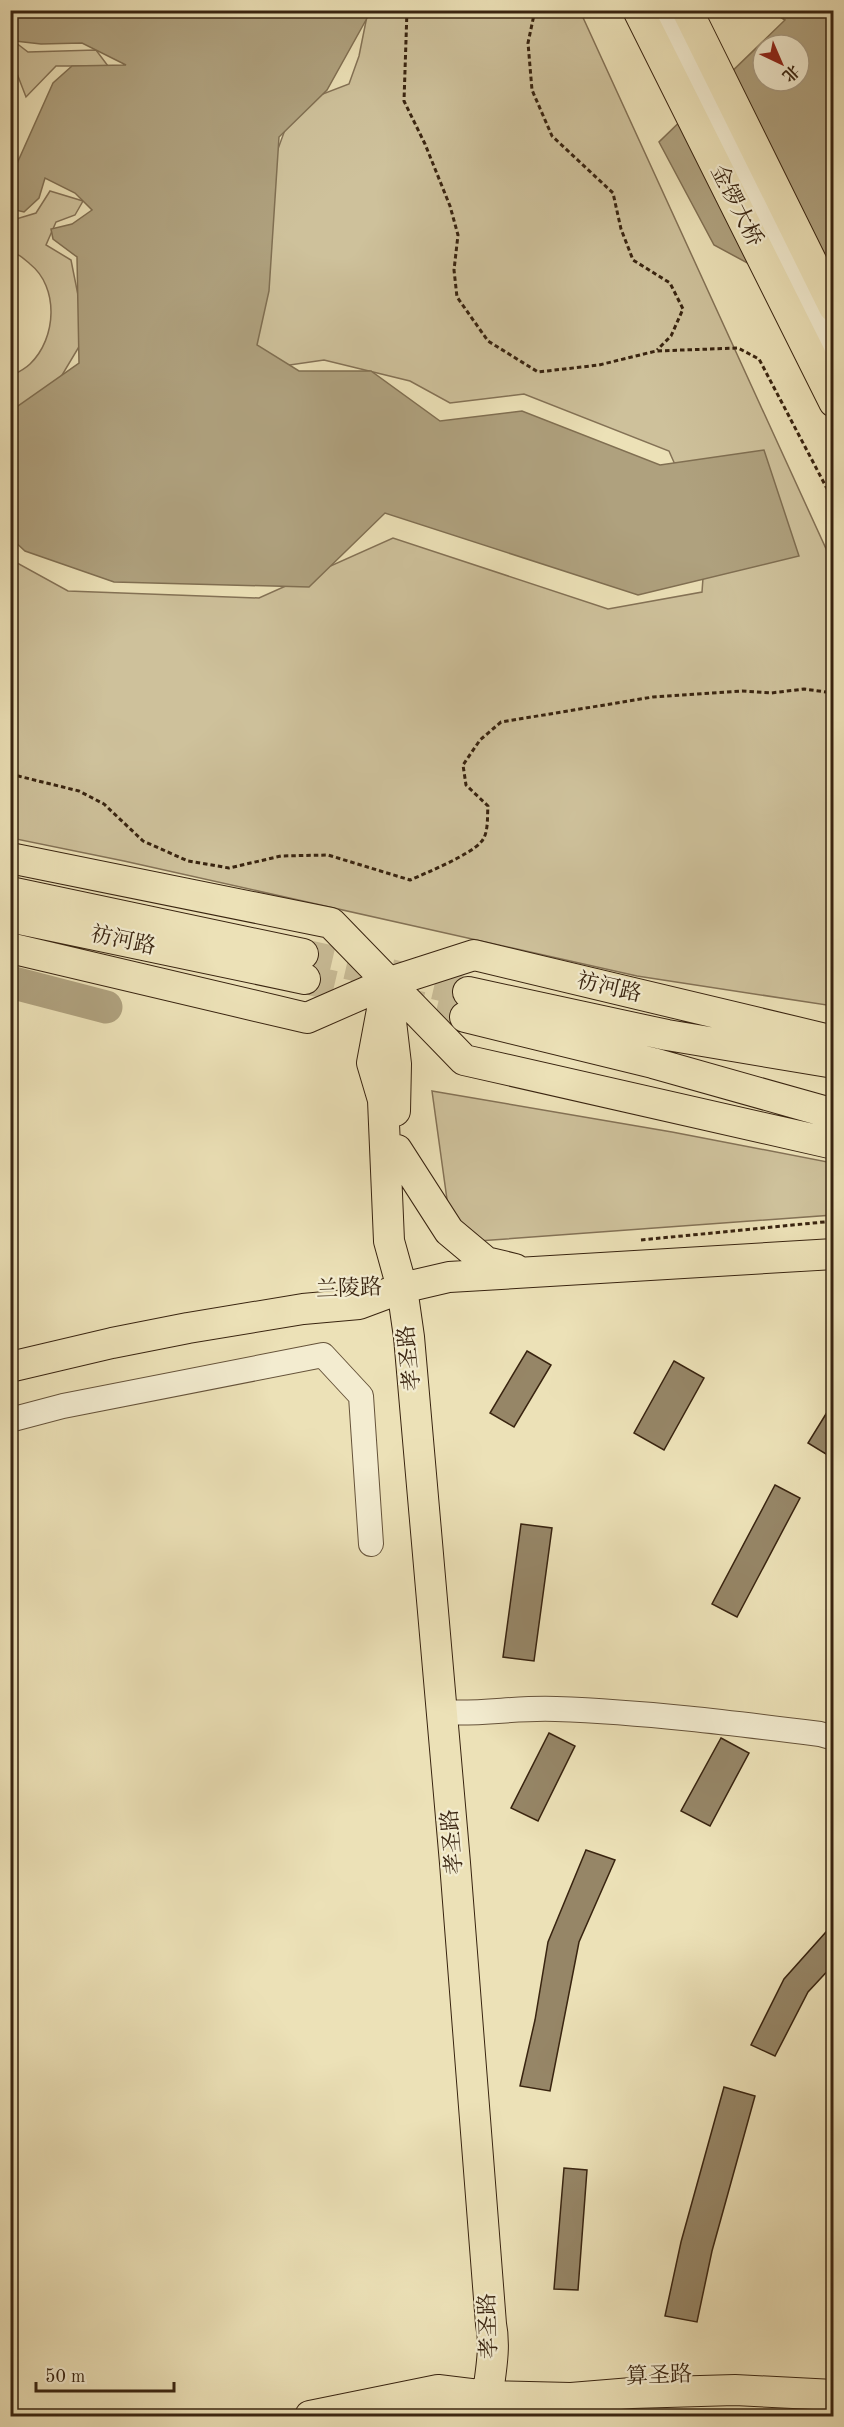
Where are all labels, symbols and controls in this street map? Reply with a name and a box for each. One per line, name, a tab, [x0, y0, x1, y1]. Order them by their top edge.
north arrow	[751, 33, 811, 93]
text: 北	[779, 61, 803, 85]
street label: 金锣大桥	[706, 161, 768, 250]
street label: 祊河路	[88, 921, 158, 959]
street label: 祊河路	[574, 968, 644, 1006]
street label: 兰陵路	[316, 1275, 382, 1301]
street label: 孝圣路	[394, 1324, 424, 1392]
street label: 孝圣路	[437, 1808, 467, 1876]
street label: 孝圣路	[475, 2293, 501, 2359]
scale bar	[36, 2355, 174, 2393]
street label: 算圣路	[626, 2362, 692, 2388]
text: 50 m	[45, 2368, 85, 2386]

